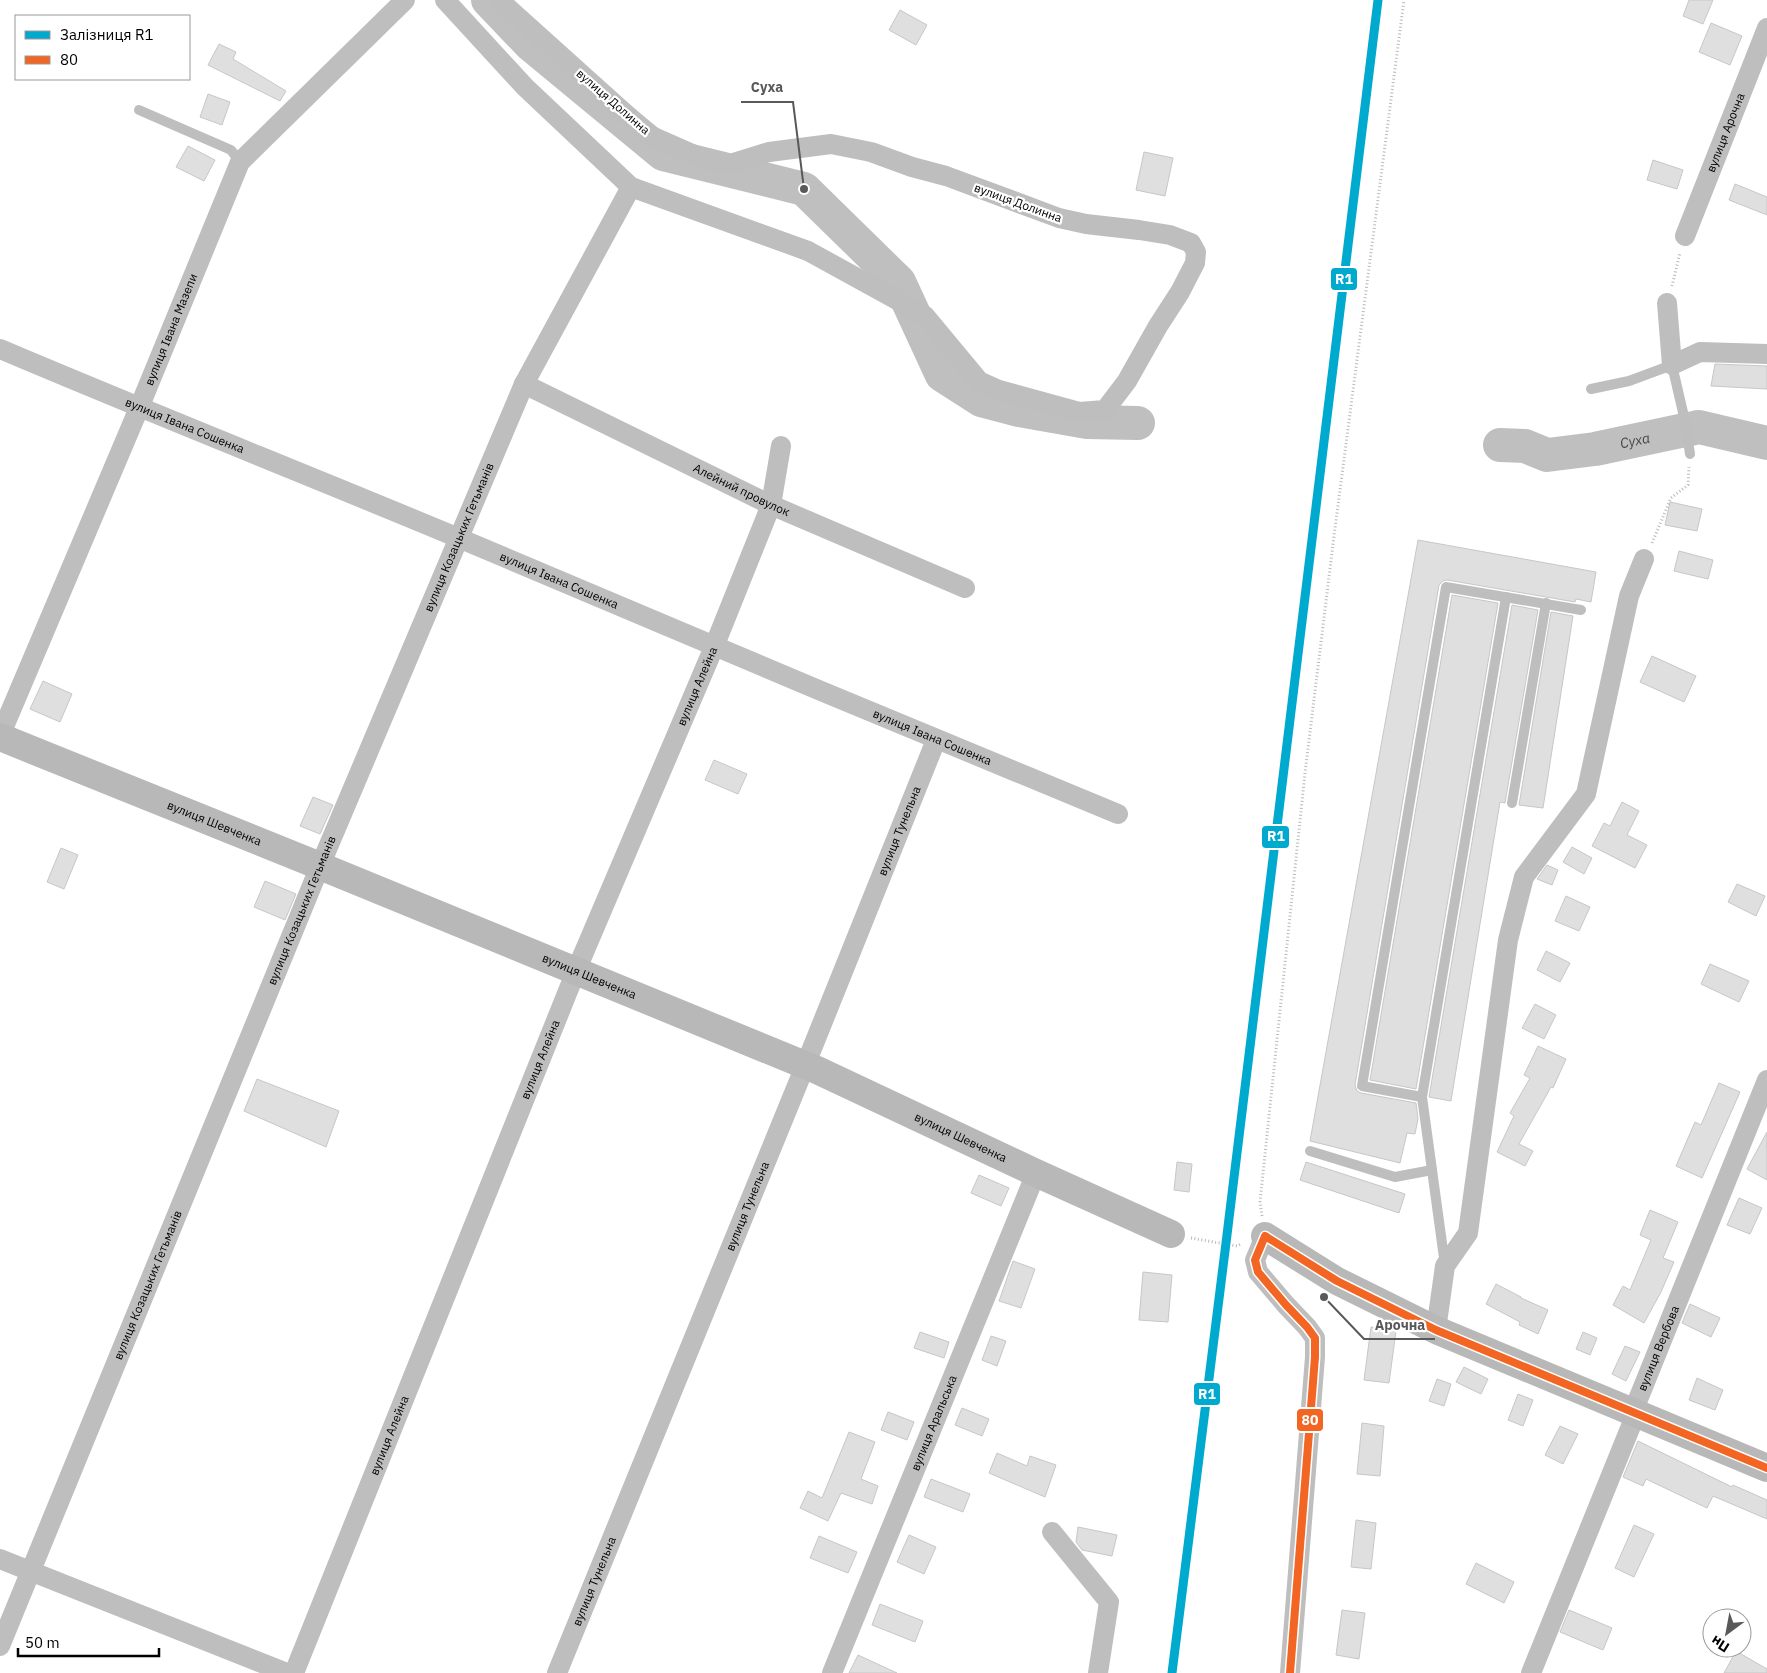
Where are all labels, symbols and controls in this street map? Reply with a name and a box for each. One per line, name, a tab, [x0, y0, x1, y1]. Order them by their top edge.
legend	[15, 15, 190, 80]
text: Залізниця R1	[60, 25, 154, 44]
text: 80	[60, 50, 78, 69]
street label: вулиця Долинна	[574, 66, 654, 138]
callout: Суха	[741, 73, 793, 102]
text: Суха	[751, 78, 783, 96]
street label: вулиця Арочна	[1703, 90, 1748, 174]
street label: вулиця Долинна	[972, 180, 1065, 226]
line badge: R1	[1330, 267, 1358, 291]
text: R1	[1335, 270, 1354, 288]
street label: вулиця Івана Мазепи	[141, 271, 200, 388]
street label: вулиця Івана Сошенка	[123, 394, 247, 456]
water label: Суха	[1618, 429, 1652, 452]
street label: вулиця Козацьких Гетьманів	[421, 460, 497, 614]
street label: Алейний провулок	[691, 460, 793, 519]
street label: вулиця Івана Сошенка	[498, 548, 621, 612]
street label: вулиця Алейна	[673, 644, 720, 728]
street label: вулиця Івана Сошенка	[871, 706, 995, 768]
street label: вулиця Тунельна	[874, 783, 924, 878]
street label: вулиця Шевченка	[165, 797, 264, 849]
line badge: R1	[1261, 825, 1290, 849]
text: R1	[1267, 827, 1286, 845]
street label: вулиця Козацьких Гетьманів	[264, 833, 339, 987]
street label: вулиця Шевченка	[540, 950, 639, 1002]
street label: вулиця Алейна	[517, 1017, 563, 1101]
street label: вулиця Шевченка	[912, 1109, 1010, 1166]
street label: вулиця Тунельна	[722, 1159, 772, 1253]
street label: вулиця Козацьких Гетьманів	[110, 1208, 185, 1362]
street label: вулиця Вербова	[1634, 1303, 1682, 1393]
callout: Арочна	[1364, 1310, 1435, 1339]
text: Арочна	[1375, 1316, 1425, 1334]
street label: вулиця Аральська	[907, 1372, 960, 1473]
line badge: R1	[1193, 1382, 1221, 1406]
text: R1	[1198, 1385, 1217, 1403]
street label: вулиця Алейна	[366, 1393, 412, 1477]
line badge: 80	[1296, 1408, 1324, 1432]
text: 80	[1302, 1411, 1318, 1429]
street label: вулиця Тунельна	[569, 1534, 619, 1628]
north arrow	[1702, 1608, 1752, 1658]
scale bar	[18, 1626, 159, 1658]
text: Пн	[1707, 1631, 1733, 1657]
text: 50 m	[25, 1633, 60, 1652]

